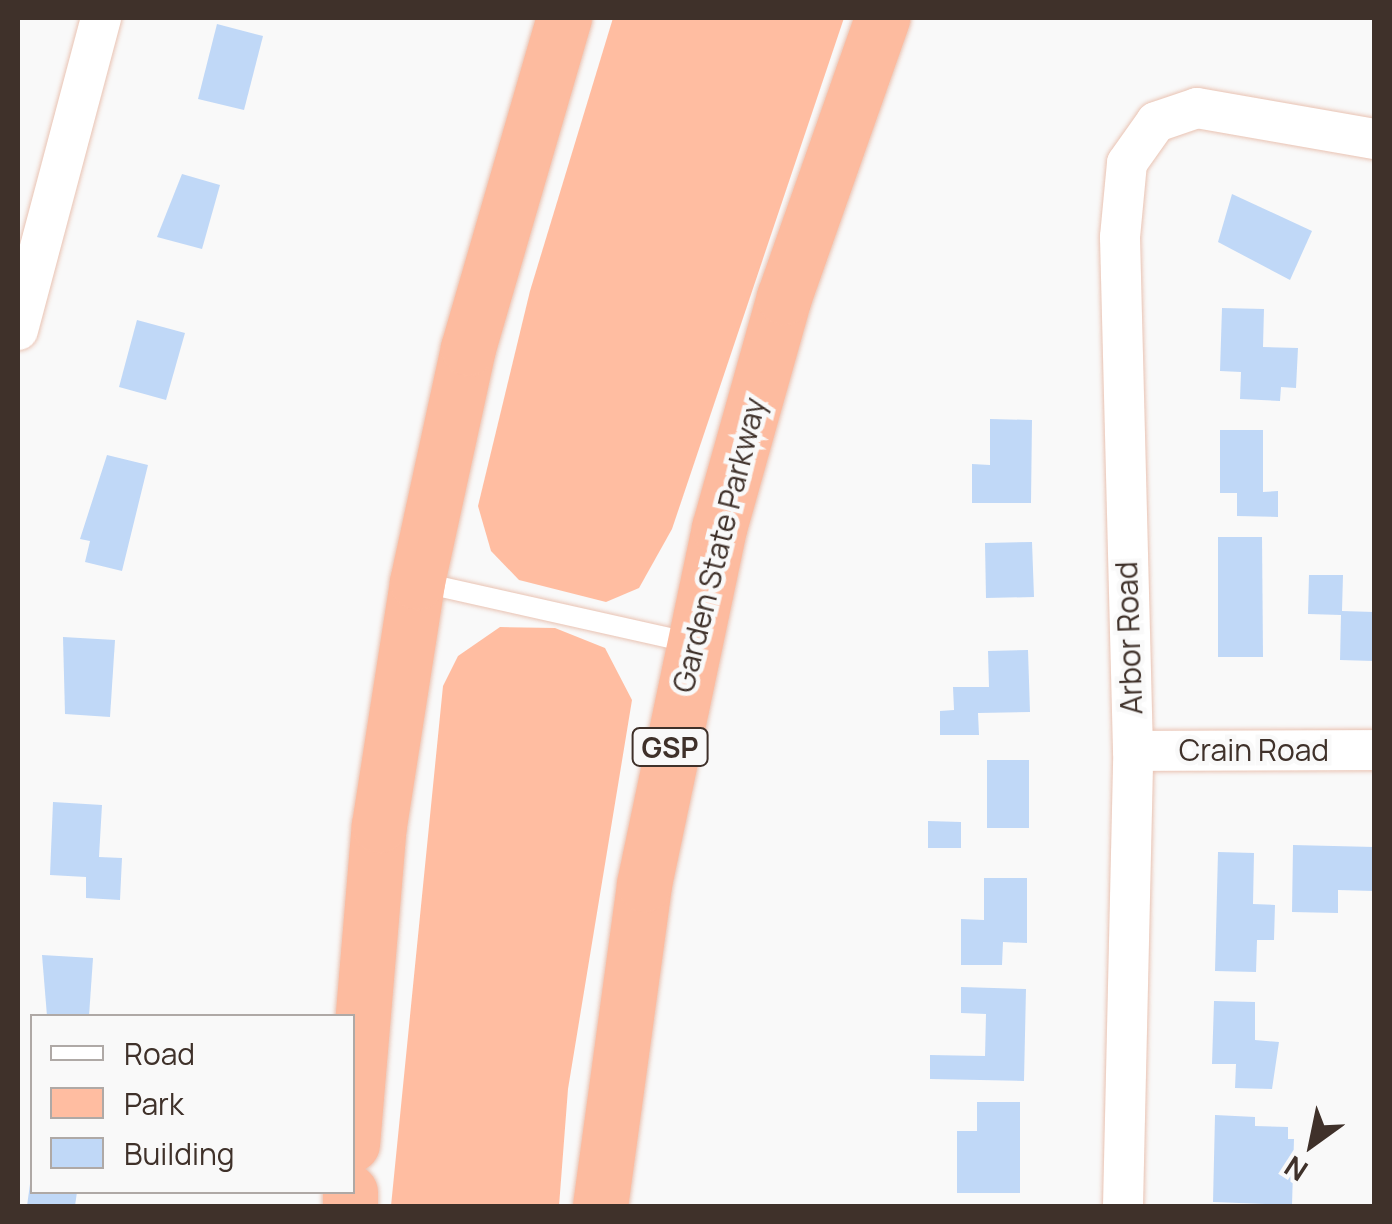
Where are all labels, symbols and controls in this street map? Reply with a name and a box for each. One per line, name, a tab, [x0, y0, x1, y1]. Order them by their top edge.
street label: Garden State Parkway	[665, 394, 773, 696]
street label: Arbor Road	[1108, 561, 1150, 715]
road number: GSP	[630, 724, 710, 770]
street label: Crain Road	[1179, 732, 1329, 768]
legend	[30, 1014, 355, 1194]
text: Road	[124, 1033, 195, 1074]
text: Park	[124, 1083, 184, 1124]
north arrow	[1262, 1094, 1362, 1194]
text: Building	[124, 1133, 235, 1174]
text: N	[1277, 1148, 1314, 1191]

